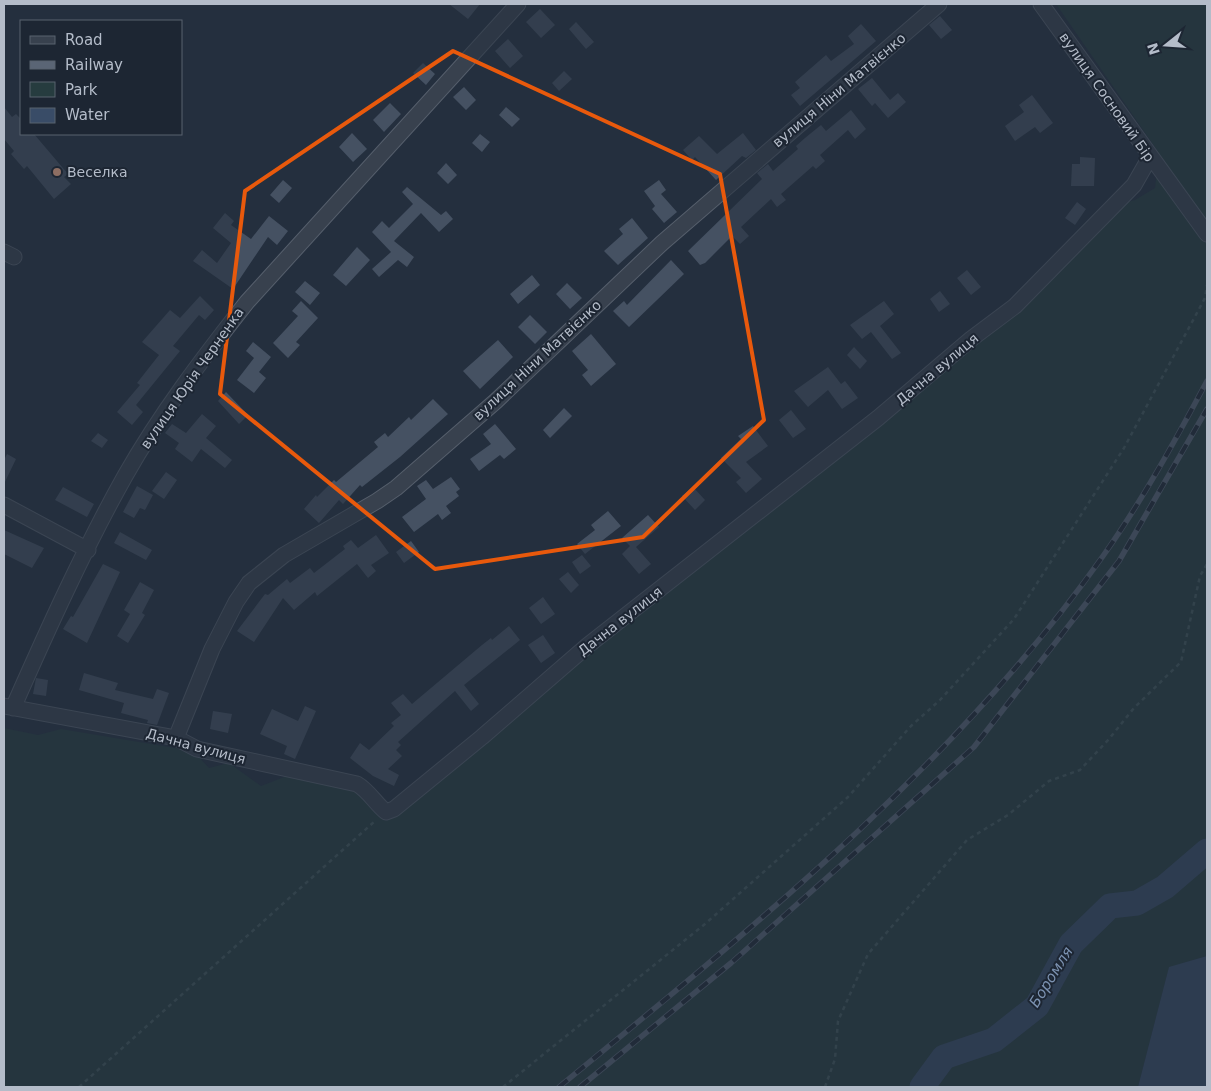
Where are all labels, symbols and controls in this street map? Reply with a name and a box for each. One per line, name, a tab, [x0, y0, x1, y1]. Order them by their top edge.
legend	[20, 20, 182, 135]
north arrow	[1141, 20, 1191, 70]
street label: вулиця Сосновий Бір	[1056, 29, 1158, 165]
street label: вулиця Ніни Матвієнко	[769, 30, 909, 150]
text: Road	[65, 31, 103, 49]
text: N	[1144, 41, 1163, 57]
text: Railway	[65, 56, 123, 74]
text: Park	[65, 81, 98, 99]
text: Water	[65, 106, 110, 124]
place label: Веселка	[67, 164, 128, 180]
marker: Веселка	[51, 166, 63, 178]
street label: вулиця Ніни Матвієнко	[470, 297, 604, 423]
street label: вулиця Юрія Черненка	[137, 304, 247, 452]
street label: Дачна вулиця	[893, 330, 981, 408]
street label: Дачна вулиця	[575, 583, 665, 659]
street label: Дачна вулиця	[144, 725, 248, 767]
water label: Боромля	[1025, 943, 1077, 1011]

